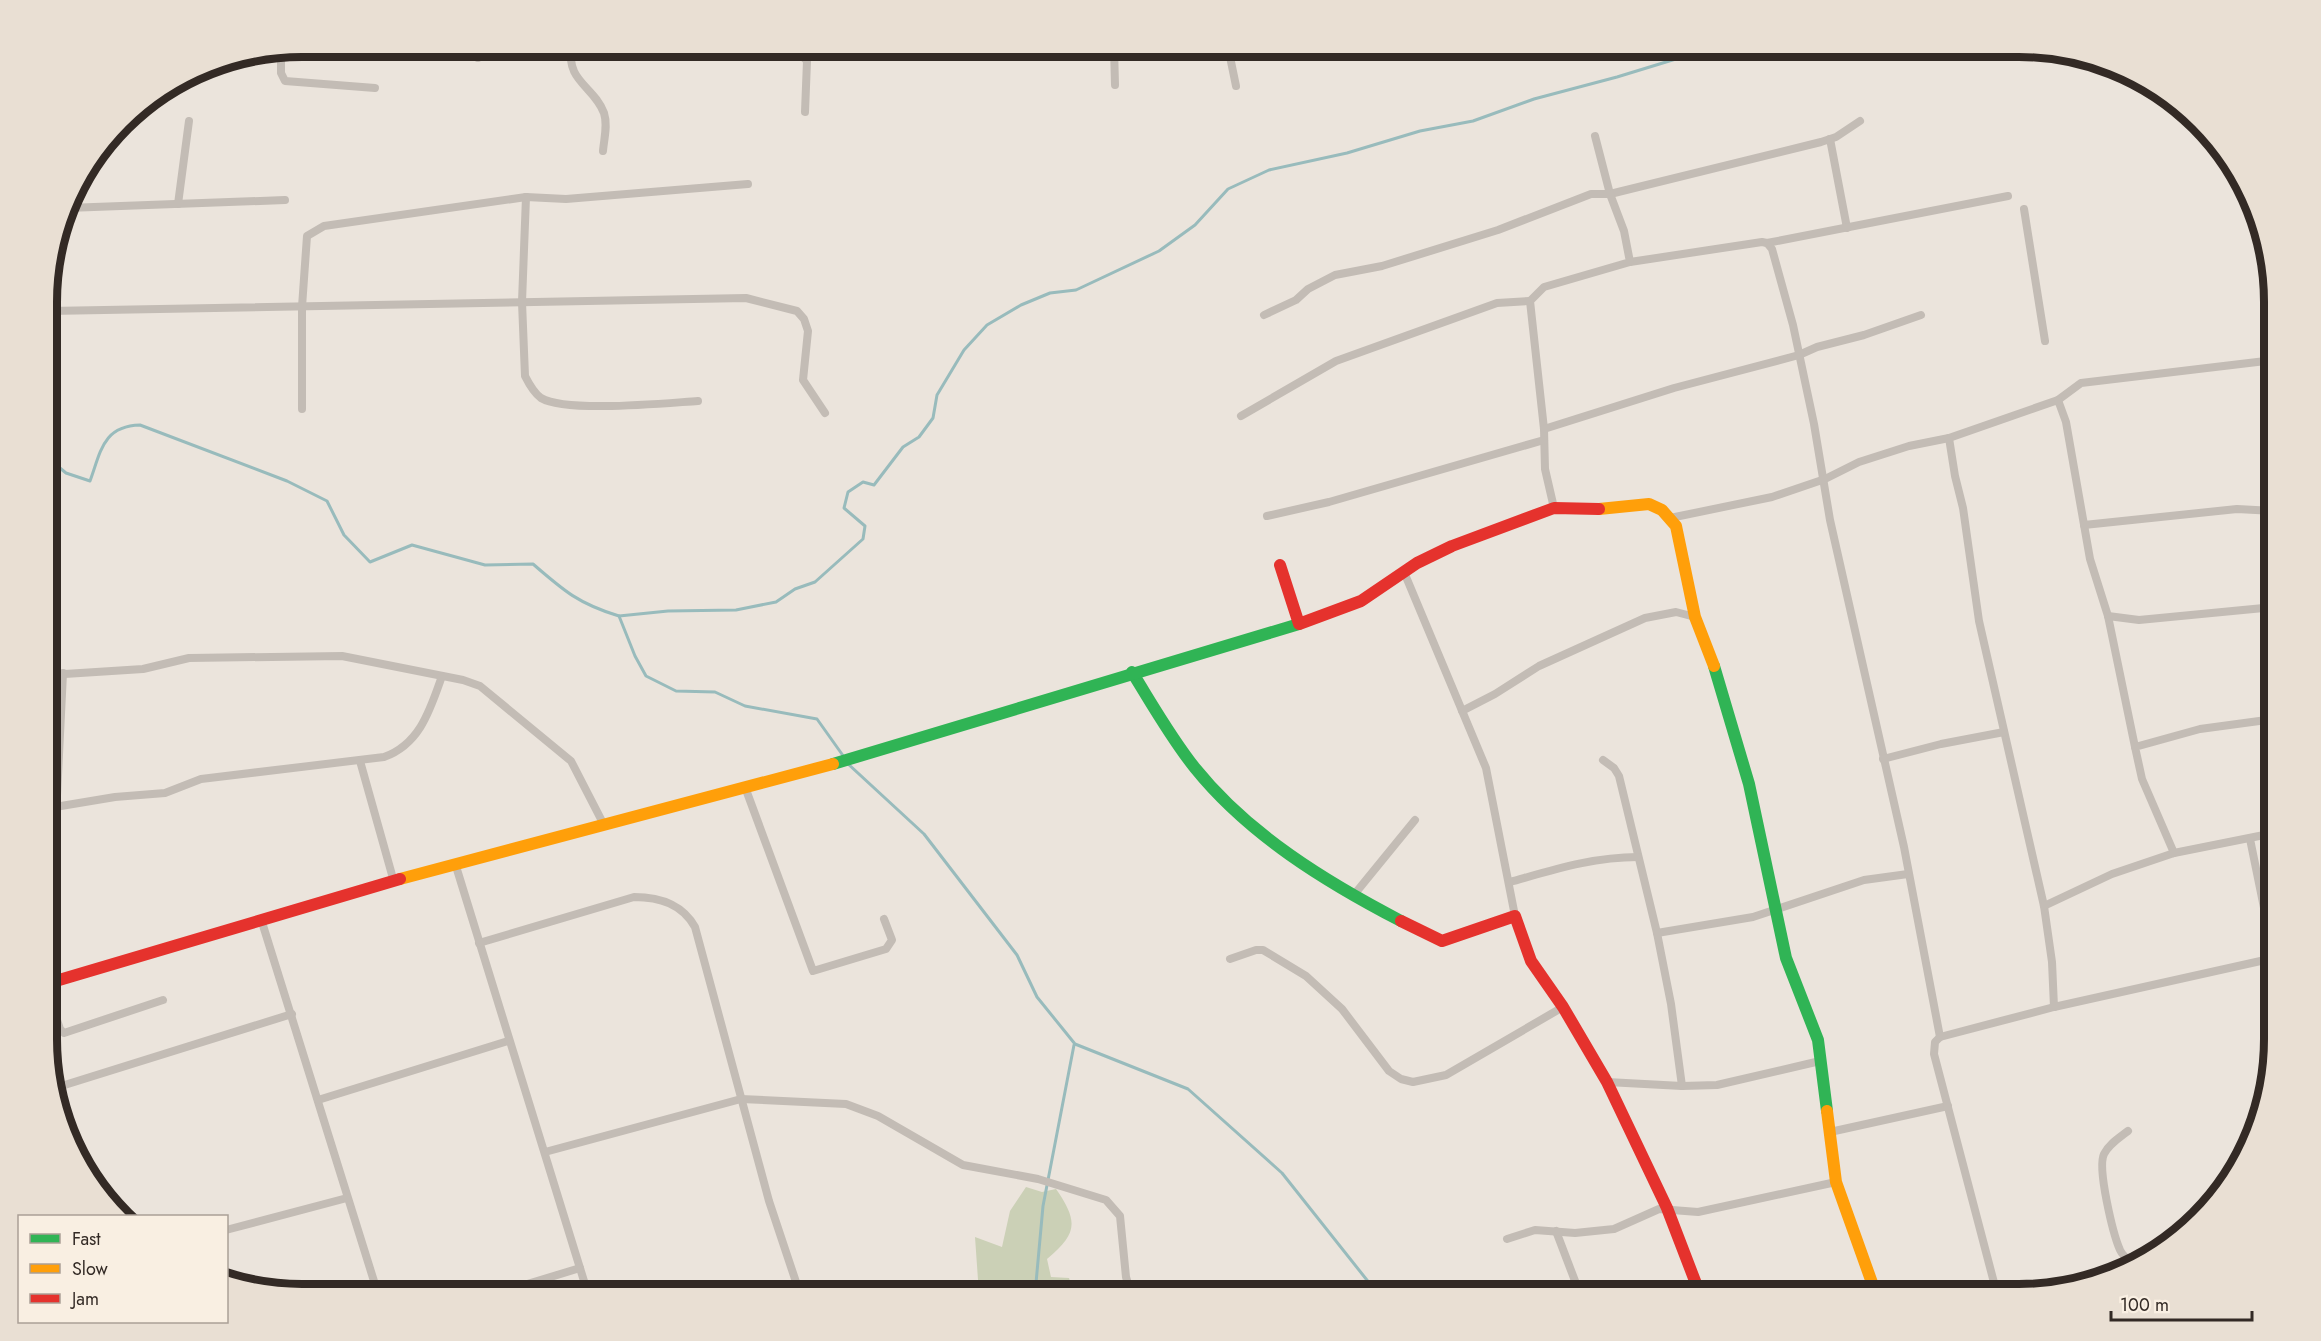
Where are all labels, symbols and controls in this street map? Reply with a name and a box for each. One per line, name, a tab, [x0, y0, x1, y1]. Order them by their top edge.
legend	[18, 1215, 228, 1323]
text: Fast	[72, 1226, 101, 1252]
text: Slow	[72, 1256, 109, 1282]
scale bar	[2111, 1284, 2252, 1322]
text: Jam	[70, 1286, 99, 1312]
text: 100 m	[2120, 1292, 2169, 1318]

